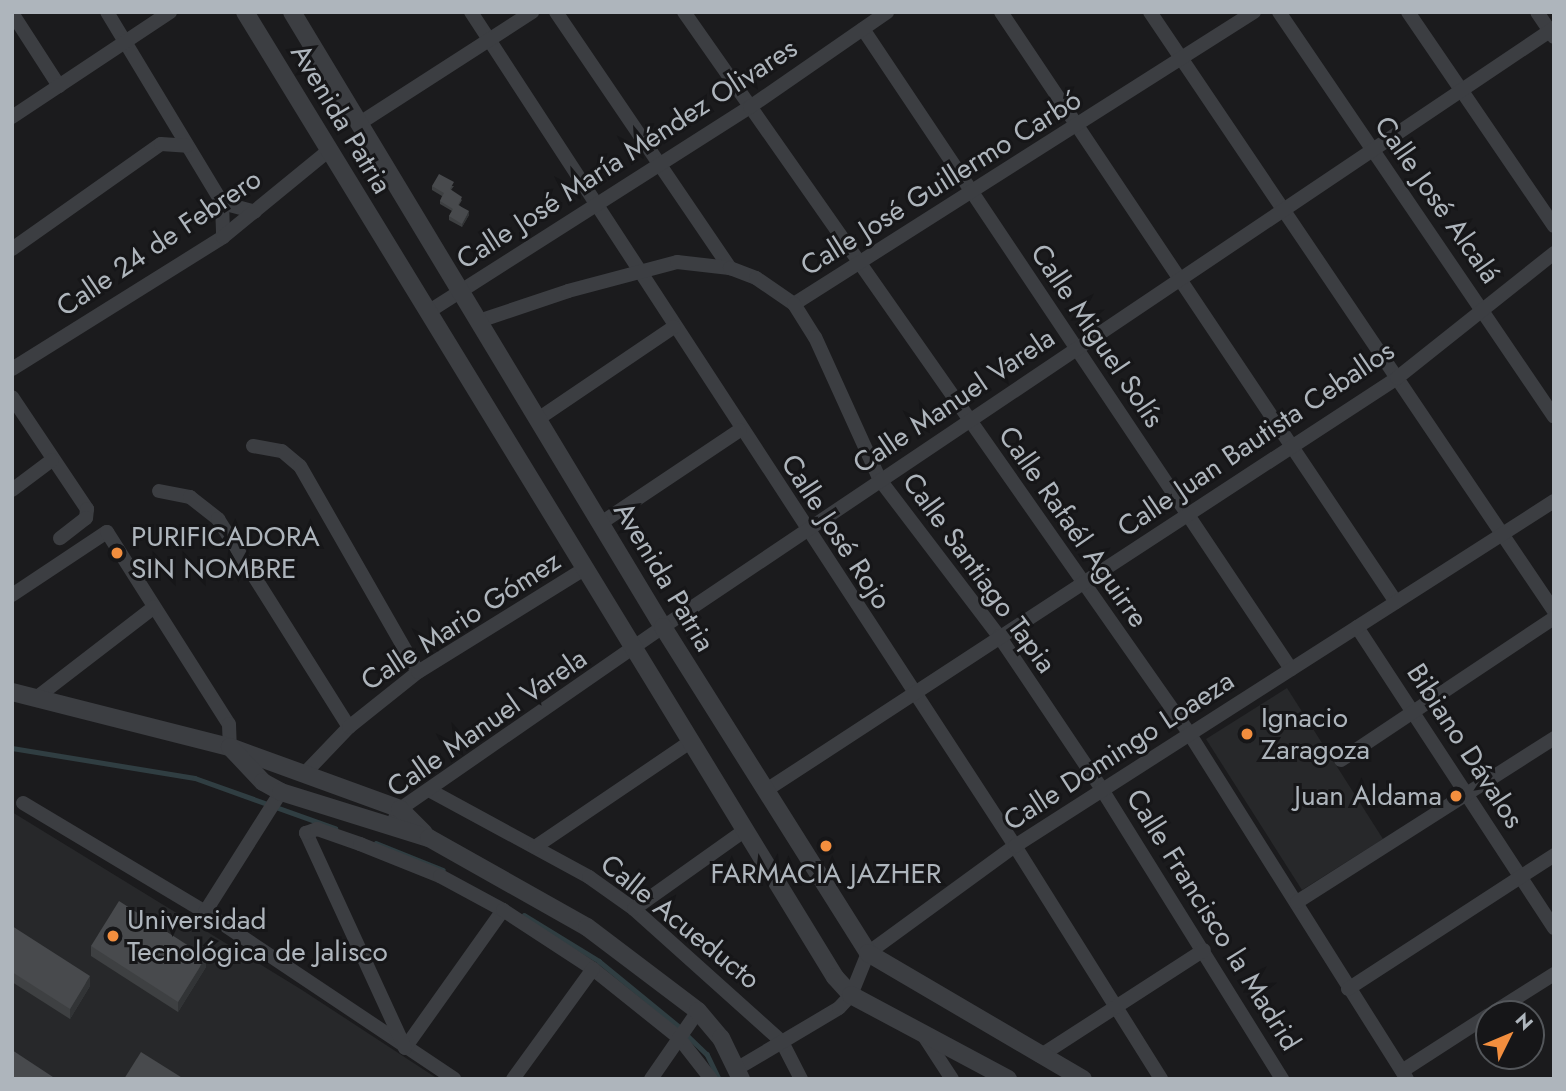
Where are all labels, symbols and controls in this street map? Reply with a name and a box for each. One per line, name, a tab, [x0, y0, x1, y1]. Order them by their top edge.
street label: Calle José María Méndez Olivares	[451, 31, 803, 277]
street label: Avenida Patria	[283, 38, 399, 200]
street label: Calle José Guillermo Carbó	[795, 83, 1087, 283]
street label: Calle José Alcalá	[1367, 110, 1507, 290]
street label: Calle 24 de Febrero	[50, 162, 268, 324]
street label: Calle Miguel Solís	[1023, 238, 1171, 434]
street label: Calle Manuel Varela	[847, 321, 1061, 481]
street label: Calle Juan Bautista Ceballos	[1111, 334, 1401, 544]
street label: Calle Rafaél Aguirre	[991, 420, 1155, 634]
street label: Calle José Rojo	[774, 448, 898, 616]
street label: Calle Santiago Tapia	[895, 466, 1063, 680]
street label: Avenida Patria	[606, 496, 722, 658]
place label: PURIFICADORA SIN NOMBRE	[131, 520, 320, 586]
street label: Calle Mario Gómez	[355, 544, 567, 698]
marker: PURIFICADORA SIN NOMBRE	[109, 545, 125, 561]
street label: Calle Manuel Varela	[381, 642, 593, 804]
street label: Bibiano Dávalos	[1399, 657, 1531, 835]
street label: Calle Domingo Loaeza	[998, 664, 1240, 838]
place label: Ignacio Zaragoza	[1261, 701, 1370, 767]
marker: Ignacio Zaragoza	[1239, 726, 1255, 742]
place label: Juan Aldama	[1294, 779, 1442, 813]
street label: Calle Francisco la Madrid	[1119, 783, 1307, 1057]
marker: Juan Aldama	[1448, 788, 1464, 804]
marker: FARMACIA JAZHER	[818, 838, 834, 854]
street label: Calle Acueducto	[594, 847, 766, 997]
place label: FARMACIA JAZHER	[711, 857, 941, 891]
place label: Universidad Tecnológica de Jalisco	[127, 903, 388, 969]
marker: Universidad Tecnológica de Jalisco	[105, 928, 121, 944]
north arrow	[1475, 1000, 1545, 1070]
text: N	[1509, 1007, 1539, 1036]

